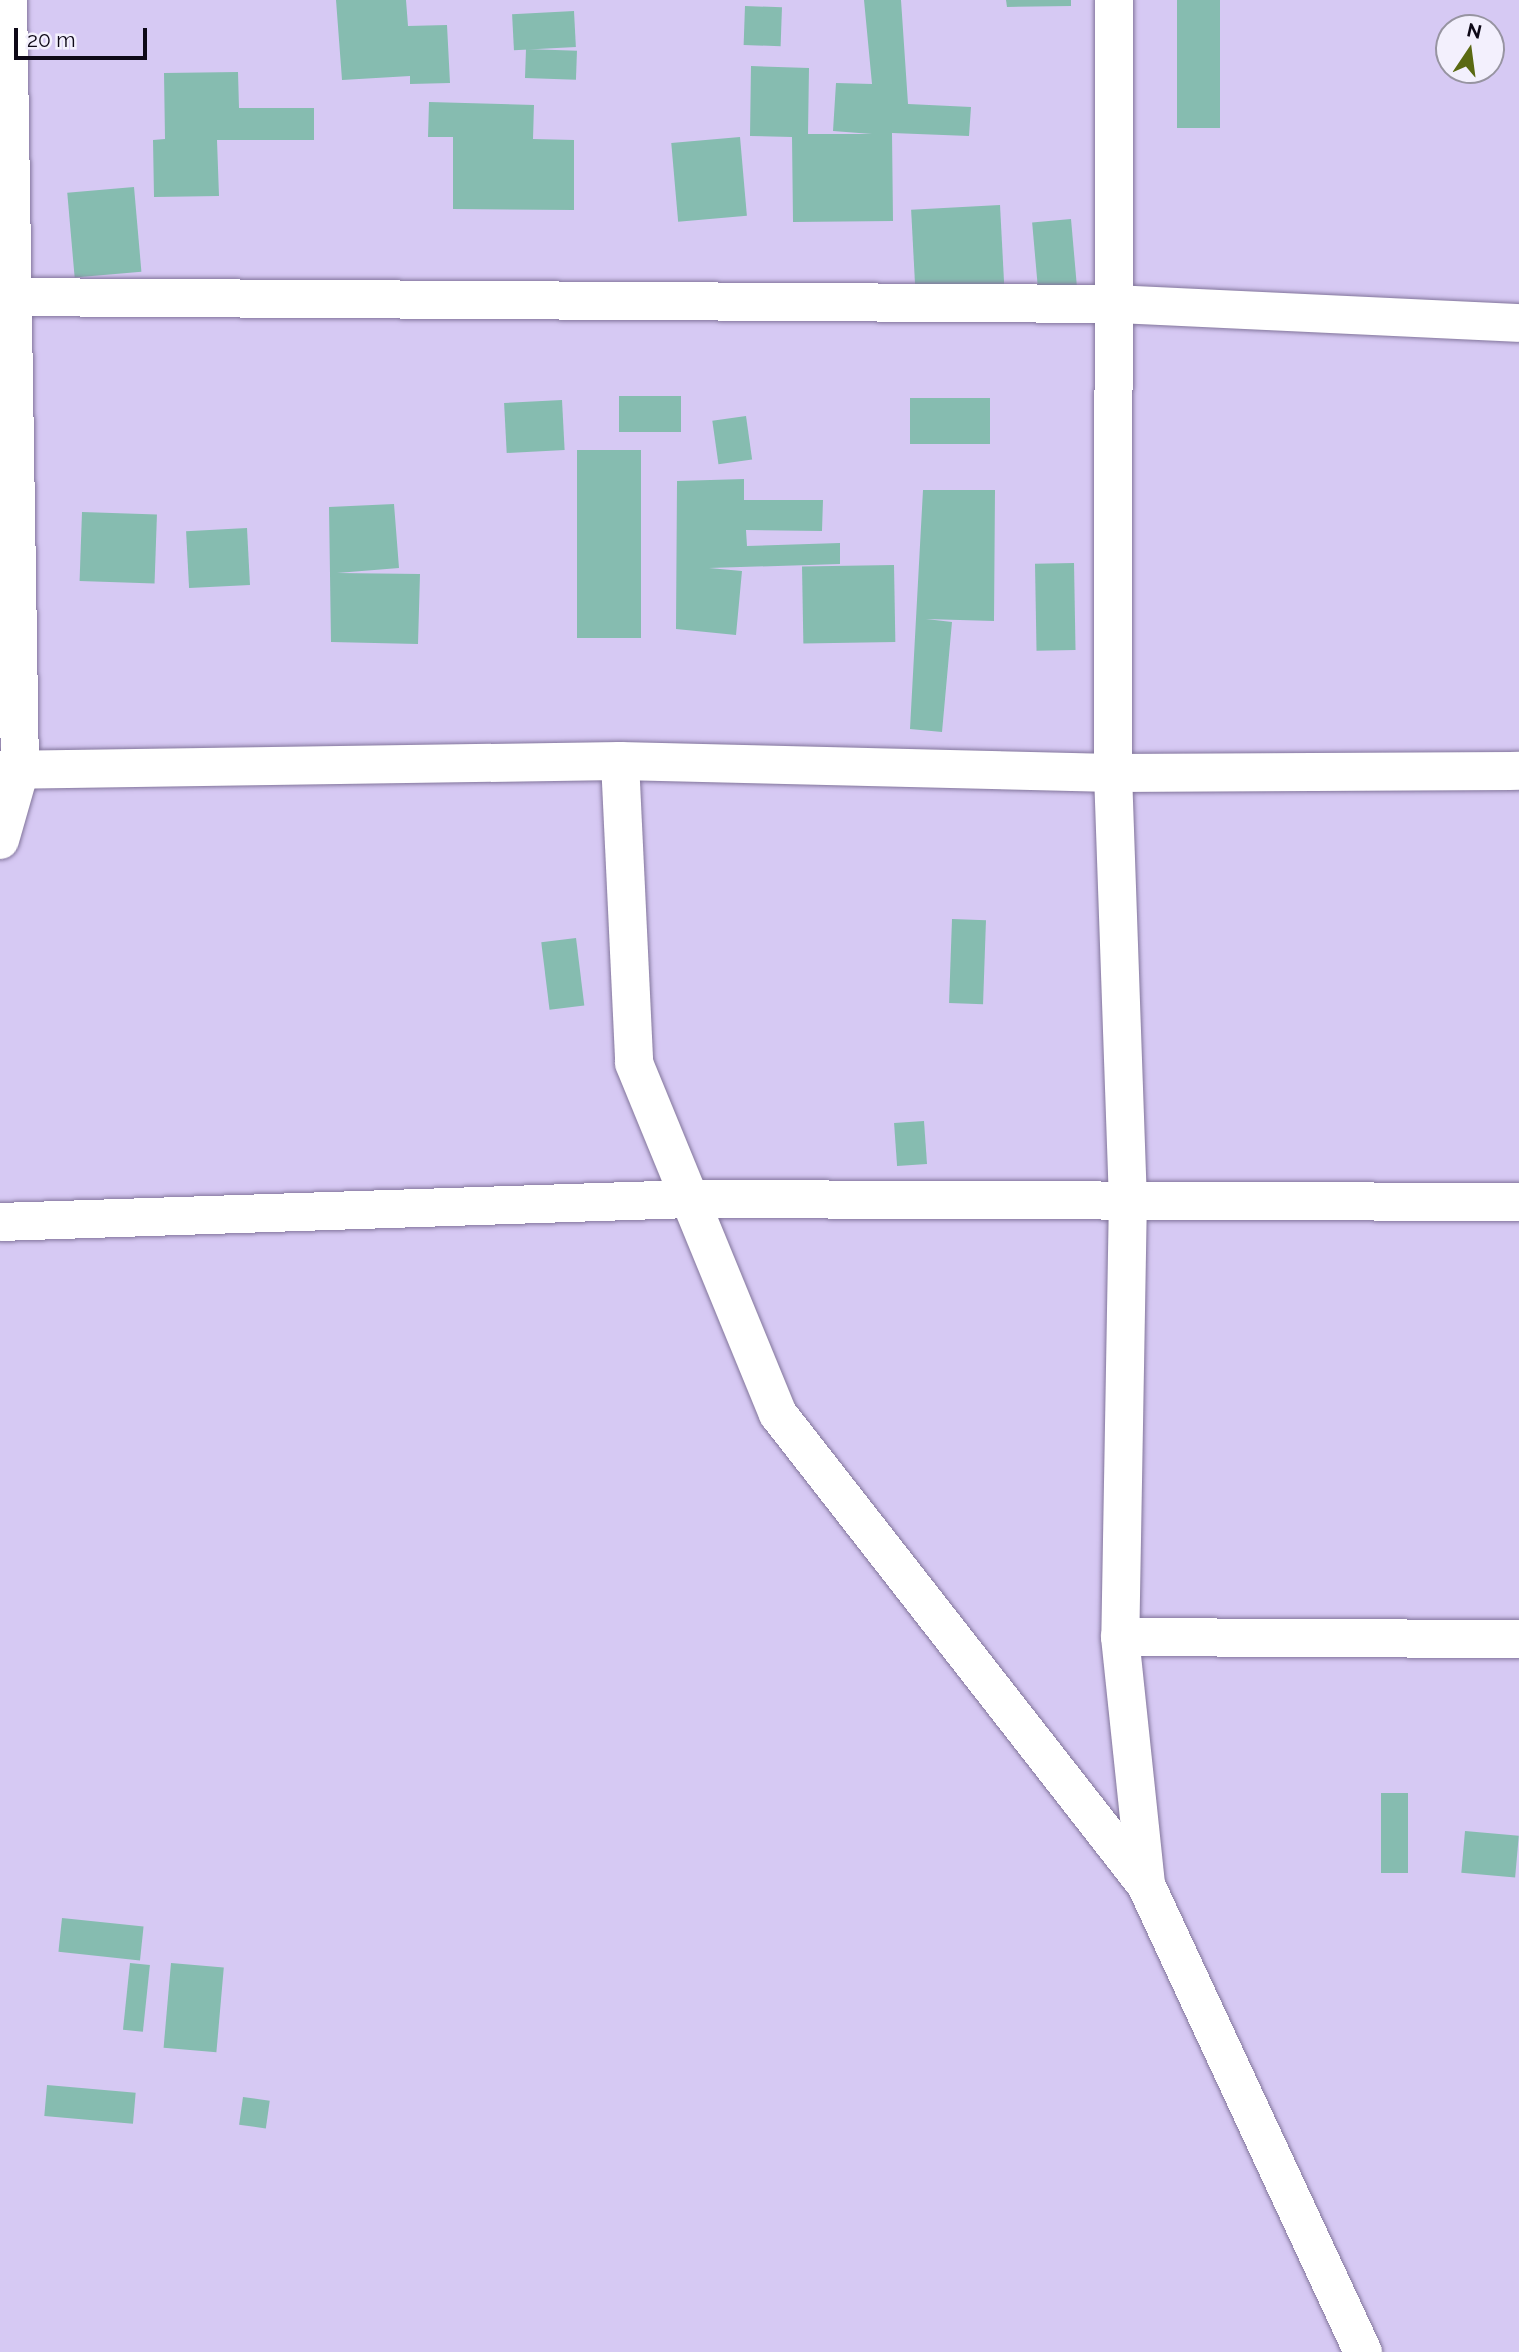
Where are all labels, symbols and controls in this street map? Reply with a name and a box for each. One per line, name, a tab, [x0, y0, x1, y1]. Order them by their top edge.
scale bar	[18, 14, 150, 58]
north arrow	[1435, 14, 1505, 84]
text: N	[1465, 18, 1484, 43]
text: 20 m	[27, 27, 75, 52]

